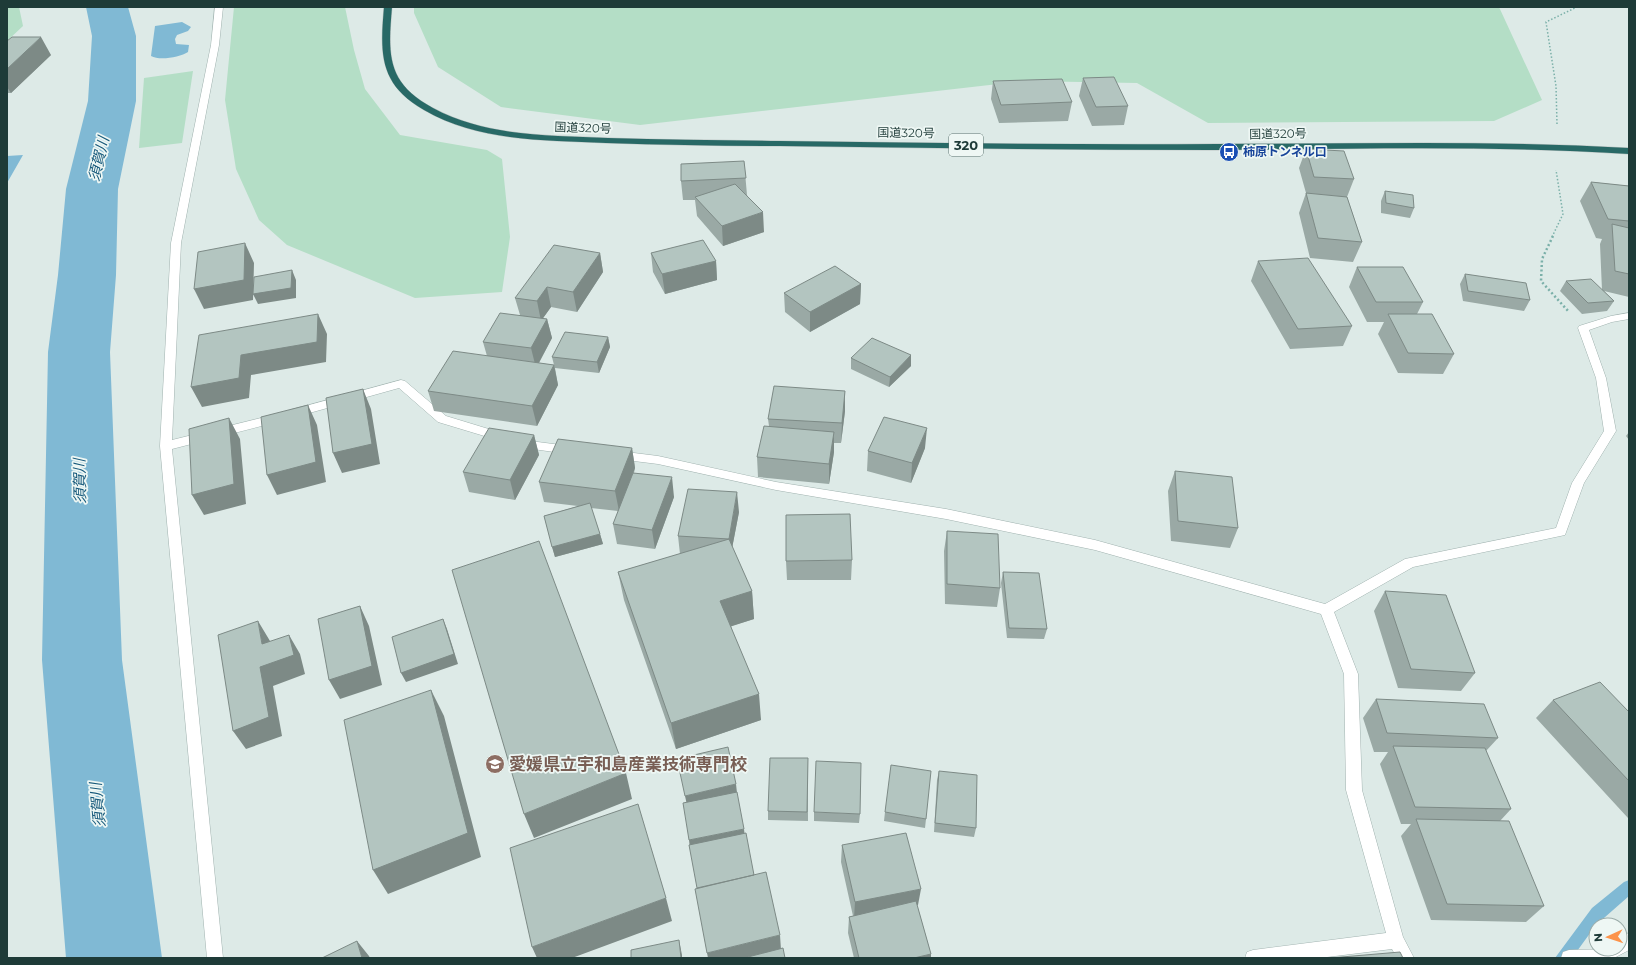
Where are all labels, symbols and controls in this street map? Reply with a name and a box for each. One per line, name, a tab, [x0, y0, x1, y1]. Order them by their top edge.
street label: 国道320号	[554, 119, 612, 136]
street label: 国道320号	[877, 124, 935, 141]
street label: 国道320号	[1249, 125, 1307, 142]
water label: 須賀川	[84, 133, 113, 183]
road number: 320	[949, 134, 983, 156]
bus stop icon: 柿原トンネル口	[1218, 141, 1240, 163]
place label: 柿原トンネル口	[1243, 144, 1327, 159]
water label: 須賀川	[70, 456, 89, 504]
school or university icon: 愛媛県立宇和島産業技術専門校	[484, 753, 506, 775]
place label: 愛媛県立宇和島産業技術専門校	[509, 754, 747, 774]
water label: 須賀川	[85, 780, 109, 828]
north arrow	[1588, 917, 1628, 957]
text: N	[1591, 933, 1605, 942]

